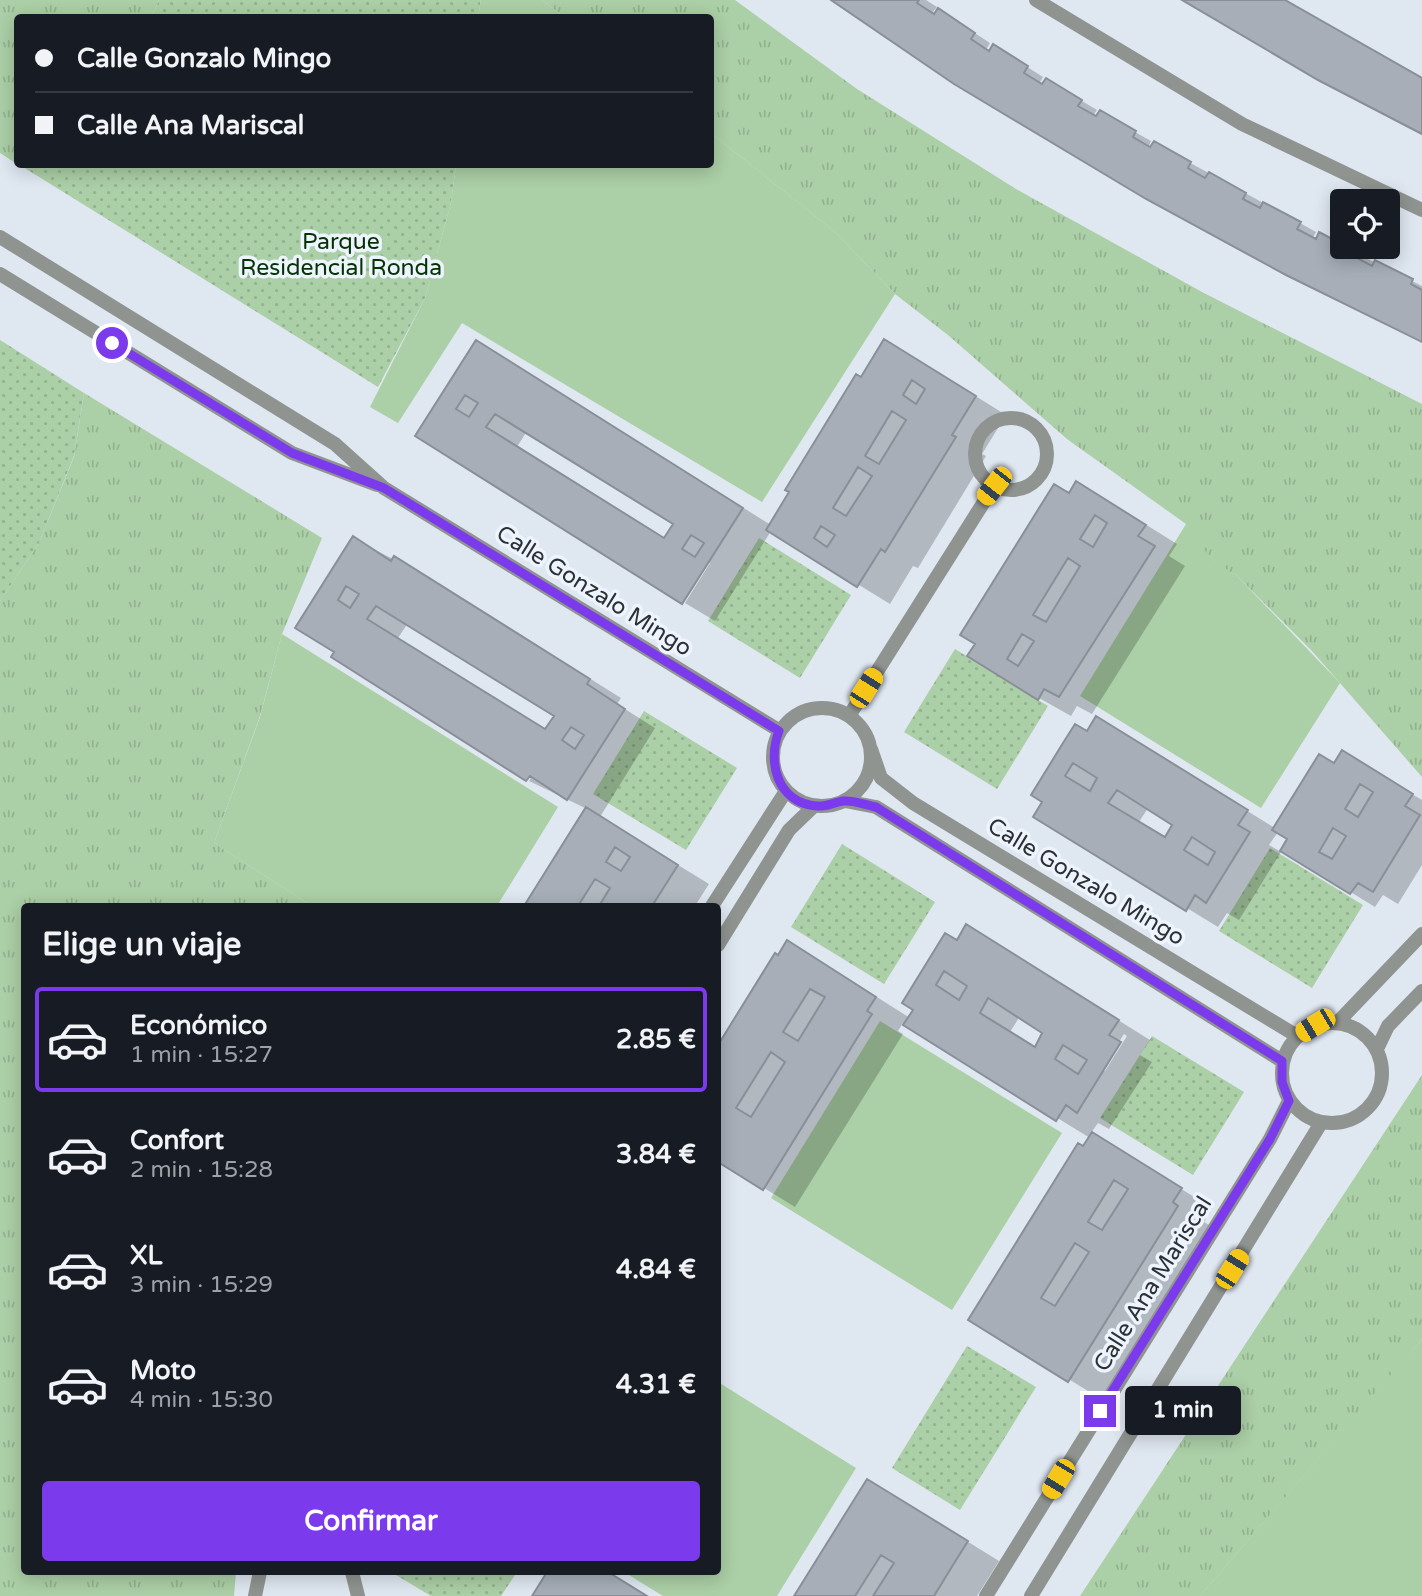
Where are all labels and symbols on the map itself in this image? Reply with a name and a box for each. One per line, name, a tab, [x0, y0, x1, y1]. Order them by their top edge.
park label: Parque Residencial Ronda	[240, 228, 442, 282]
route start	[96, 327, 128, 359]
car	[973, 463, 1016, 509]
street label: Calle Gonzalo Mingo	[491, 519, 697, 663]
car	[846, 665, 887, 711]
street label: Calle Gonzalo Mingo	[982, 812, 1190, 952]
car	[1292, 1005, 1339, 1045]
street label: Calle Ana Mariscal	[1088, 1191, 1218, 1377]
car	[1212, 1246, 1253, 1292]
callout: 1 min	[1124, 1386, 1240, 1436]
route end	[1084, 1395, 1116, 1427]
car	[1039, 1456, 1078, 1502]

